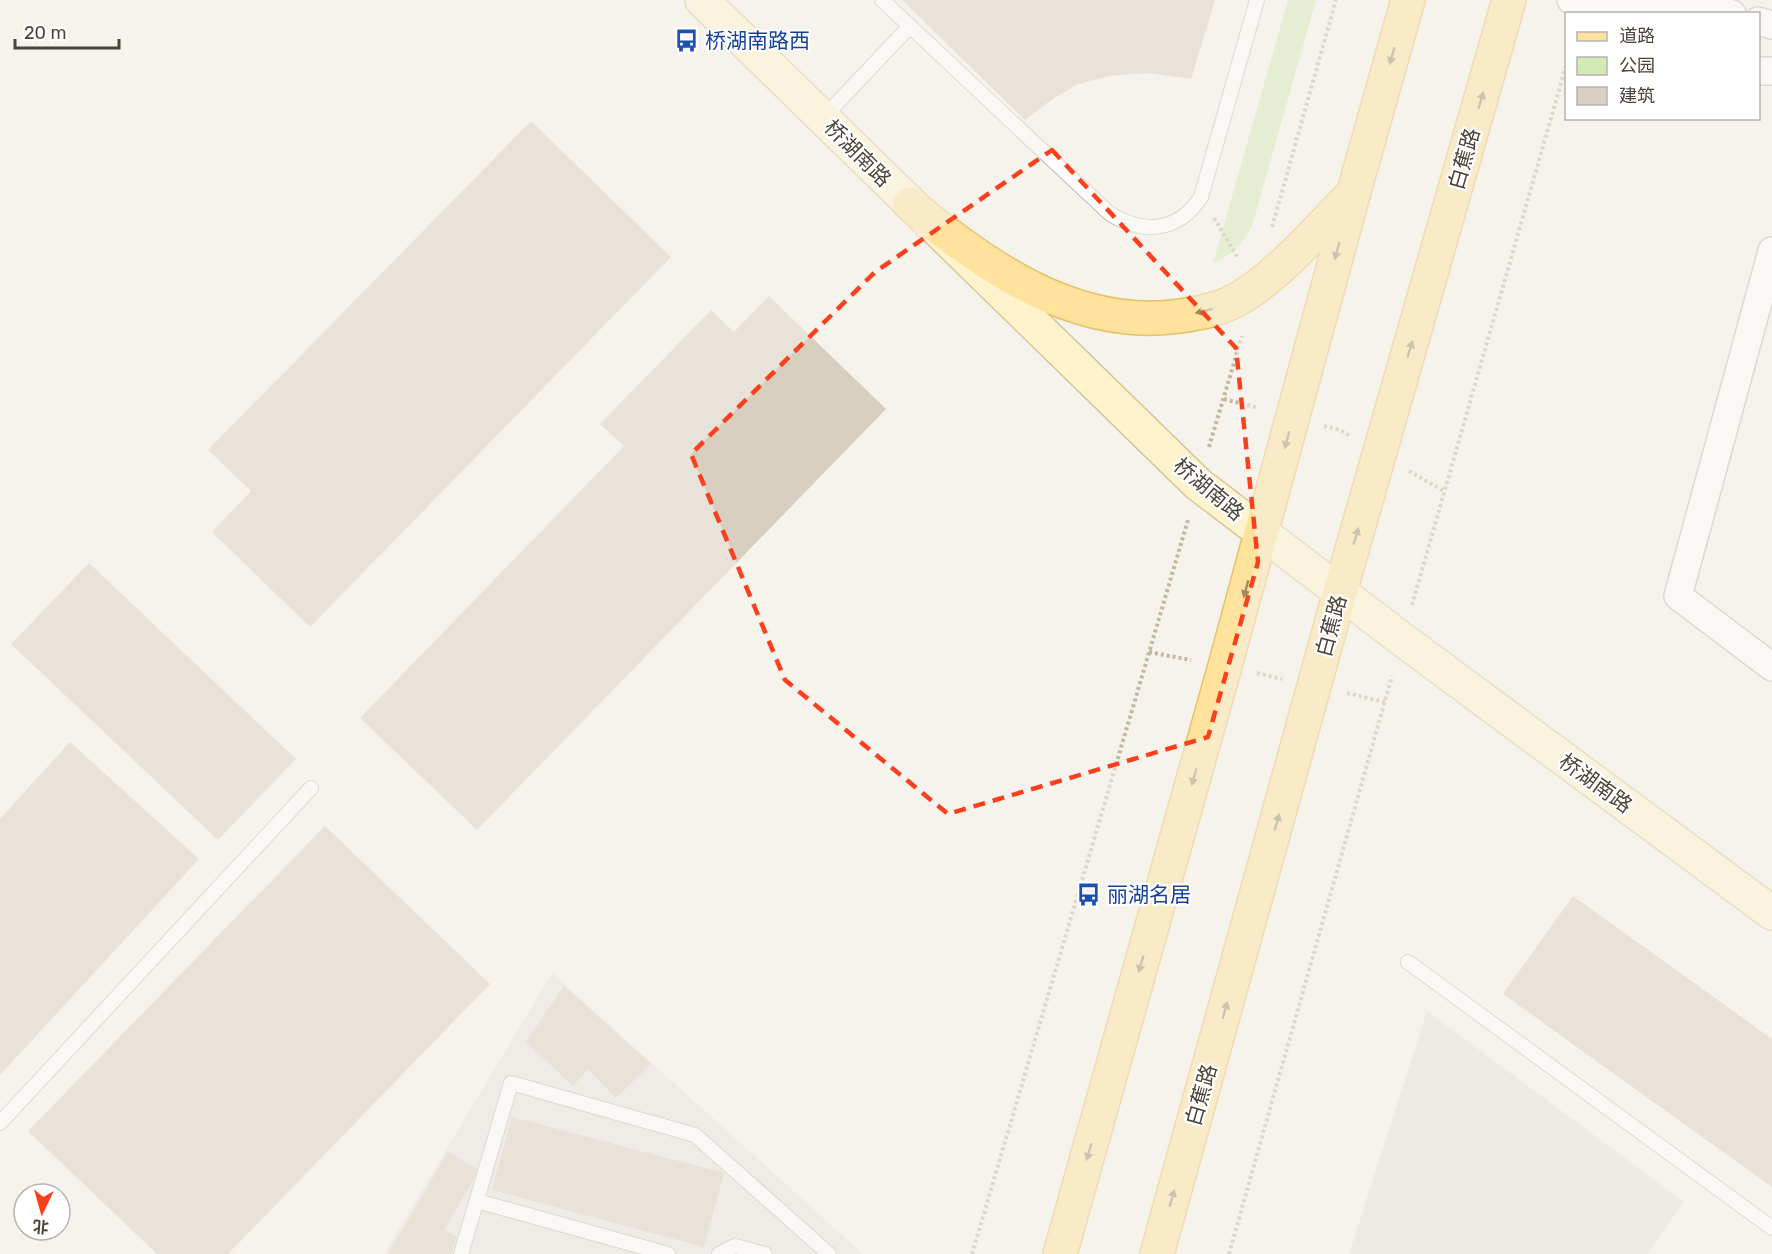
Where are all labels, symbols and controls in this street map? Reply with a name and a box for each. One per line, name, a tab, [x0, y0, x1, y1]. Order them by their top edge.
scale bar	[15, 12, 118, 50]
legend	[1565, 12, 1760, 120]
text: 20 m	[24, 22, 66, 44]
text: 道路	[1619, 25, 1655, 47]
bus stop icon: 桥湖南路西	[674, 27, 700, 53]
place label: 桥湖南路西	[705, 28, 810, 53]
one-way arrow	[1387, 47, 1396, 65]
text: 公园	[1619, 55, 1655, 77]
text: 建筑	[1619, 85, 1655, 107]
one-way arrow	[1477, 91, 1486, 109]
street label: 桥湖南路	[819, 114, 897, 192]
street label: 白蕉路	[1443, 125, 1485, 193]
one-way arrow	[1332, 242, 1342, 260]
one-way arrow	[1195, 307, 1213, 317]
one-way arrow	[1406, 340, 1415, 358]
one-way arrow	[1281, 430, 1291, 449]
street label: 桥湖南路	[1169, 452, 1249, 526]
one-way arrow	[1352, 527, 1361, 545]
one-way arrow	[1241, 580, 1250, 598]
street label: 白蕉路	[1311, 592, 1351, 660]
street label: 桥湖南路	[1555, 748, 1637, 818]
one-way arrow	[1189, 768, 1198, 786]
one-way arrow	[1273, 813, 1282, 831]
bus stop icon: 丽湖名居	[1076, 881, 1102, 907]
place label: 丽湖名居	[1107, 882, 1191, 907]
one-way arrow	[1136, 955, 1146, 973]
one-way arrow	[1221, 1001, 1230, 1019]
street label: 白蕉路	[1180, 1061, 1222, 1129]
one-way arrow	[1084, 1143, 1093, 1161]
north arrow	[12, 1182, 72, 1242]
one-way arrow	[1168, 1189, 1178, 1207]
text: 北	[32, 1216, 50, 1237]

